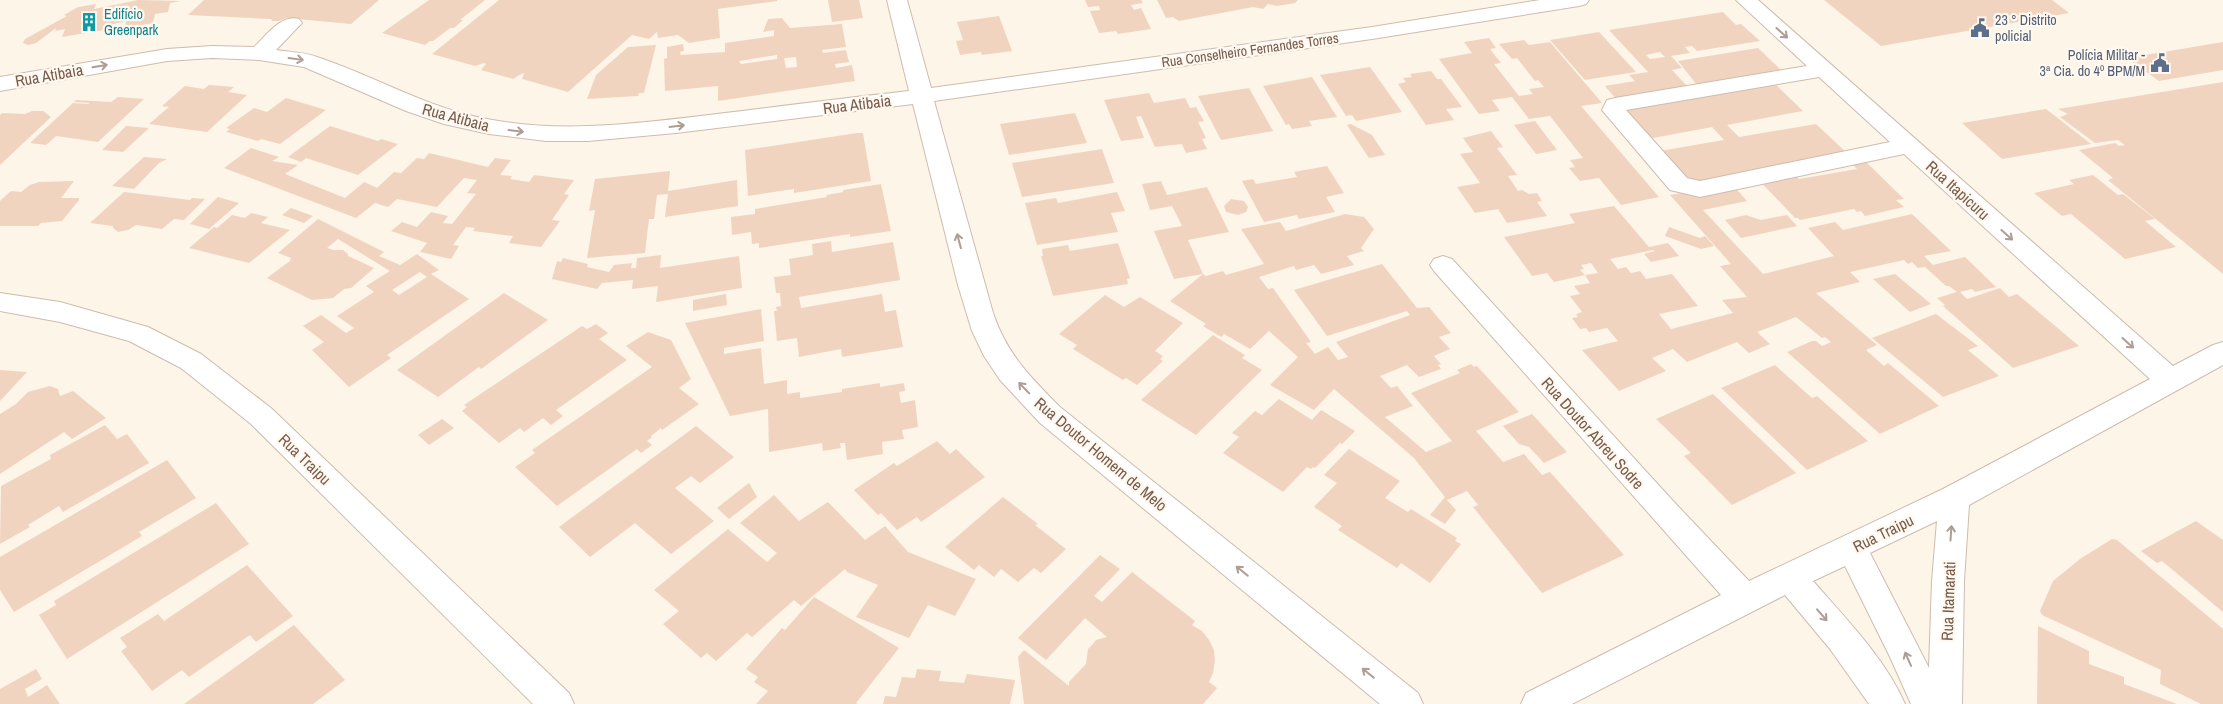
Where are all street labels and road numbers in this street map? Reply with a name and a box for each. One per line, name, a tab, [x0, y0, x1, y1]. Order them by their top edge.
street label: Rua Conselheiro Fernandes Torres	[1160, 29, 1340, 71]
street label: Rua Atibaia	[13, 58, 85, 92]
street label: Rua Atibaia	[822, 89, 893, 119]
street label: Rua Atibaia	[420, 98, 493, 137]
street label: Rua Itapicuru	[1921, 155, 1995, 225]
street label: Rua Doutor Abreu Sodre	[1537, 372, 1649, 494]
street label: Rua Doutor Homem de Melo	[1030, 392, 1172, 516]
street label: Rua Traipu	[274, 429, 336, 489]
street label: Rua Traipu	[1849, 509, 1917, 557]
street label: Rua Itamarati	[1936, 561, 1960, 641]

